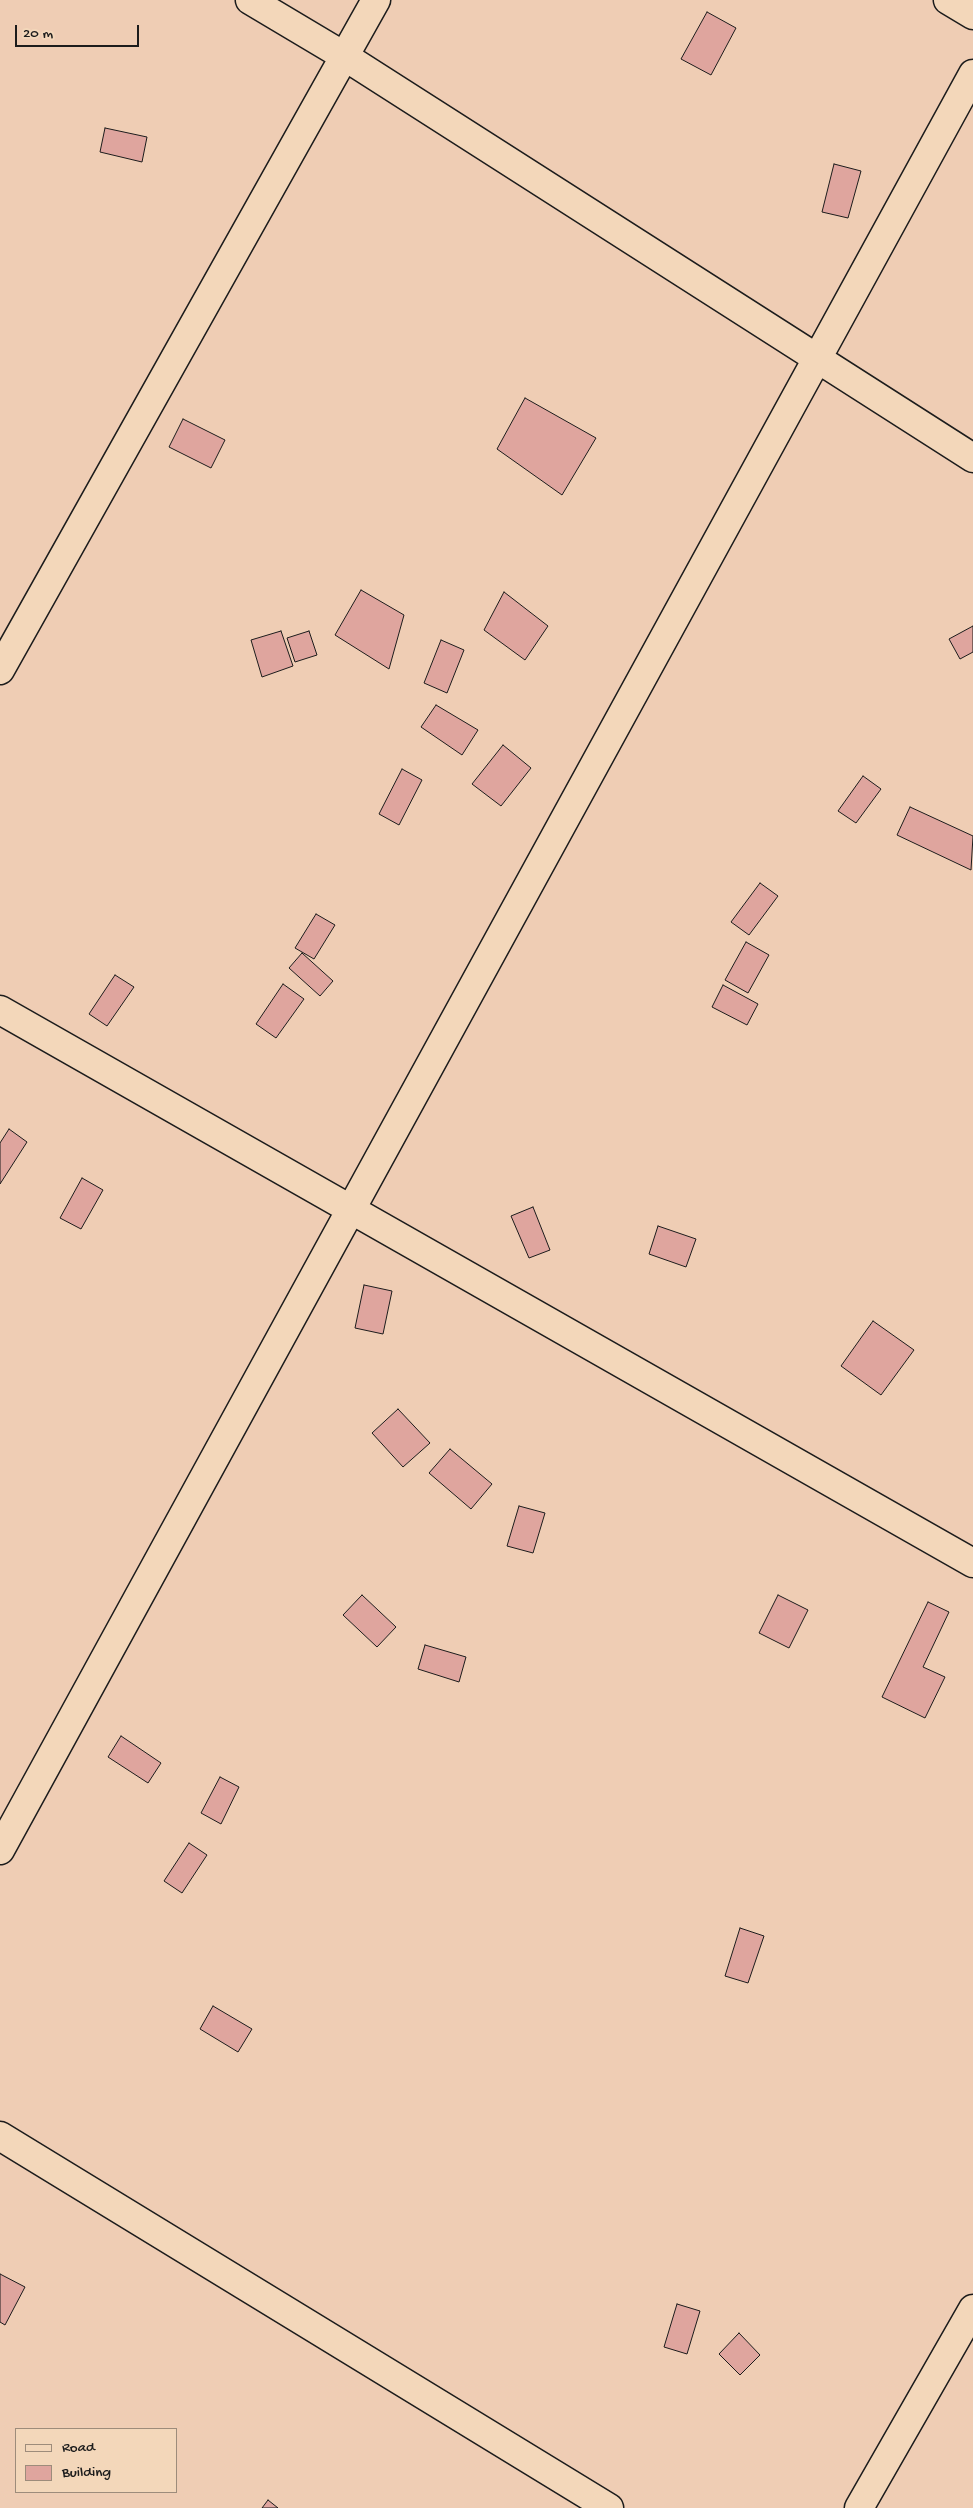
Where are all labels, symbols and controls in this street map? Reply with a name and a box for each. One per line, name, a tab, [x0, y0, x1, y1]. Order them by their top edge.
scale bar	[18, 15, 141, 47]
text: 20 m	[23, 25, 53, 43]
legend	[15, 2428, 178, 2493]
text: Road	[62, 2439, 95, 2457]
text: Building	[62, 2464, 111, 2482]

